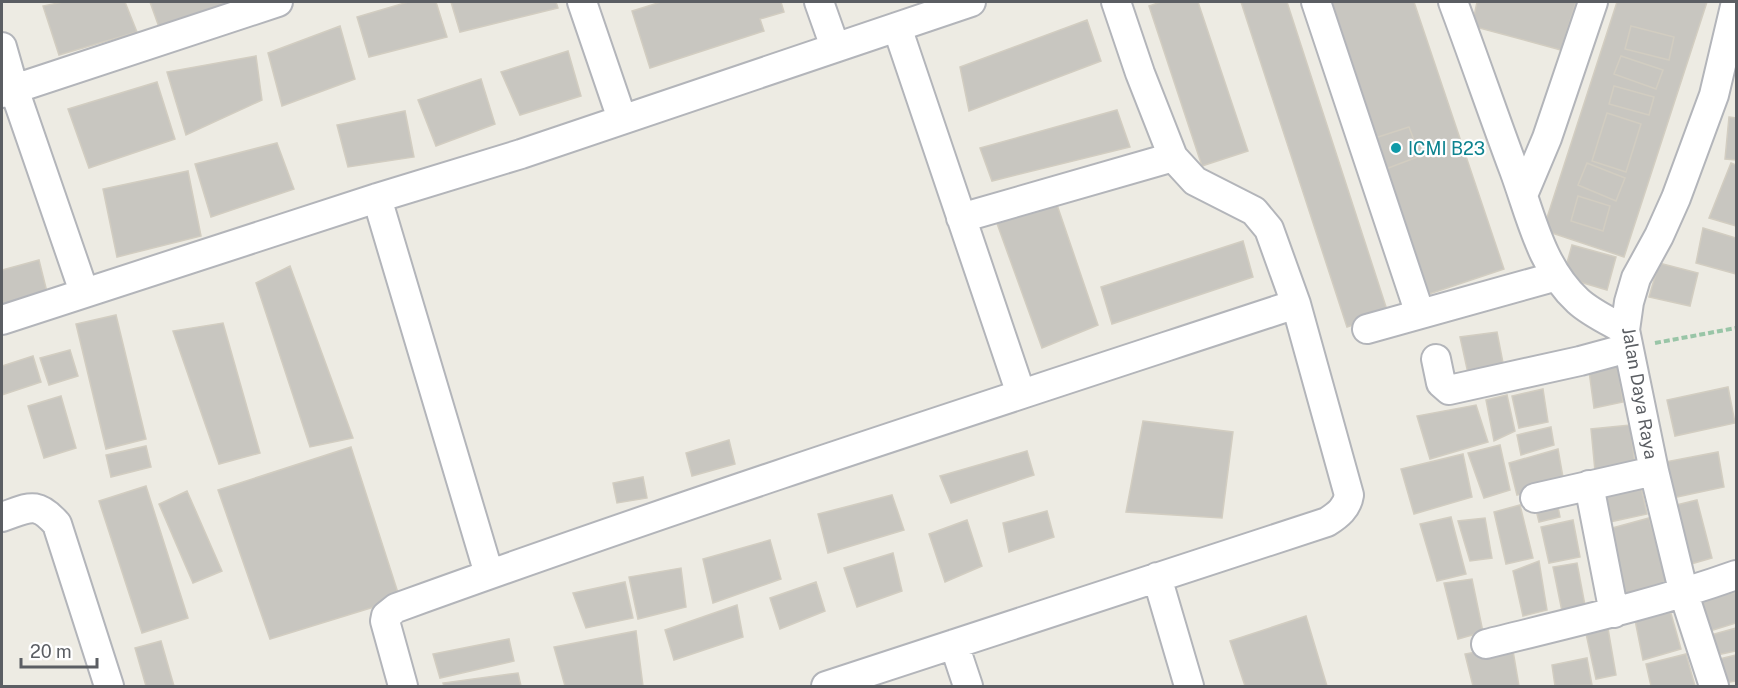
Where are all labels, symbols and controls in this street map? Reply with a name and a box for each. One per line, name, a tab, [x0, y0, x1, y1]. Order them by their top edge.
place label: ICMI B23	[1408, 138, 1485, 159]
marker: ICMI B23	[1389, 141, 1403, 155]
street label: Jalan Daya Raya	[1618, 325, 1662, 461]
scale bar	[21, 631, 98, 669]
text: 20 m	[30, 641, 72, 662]

